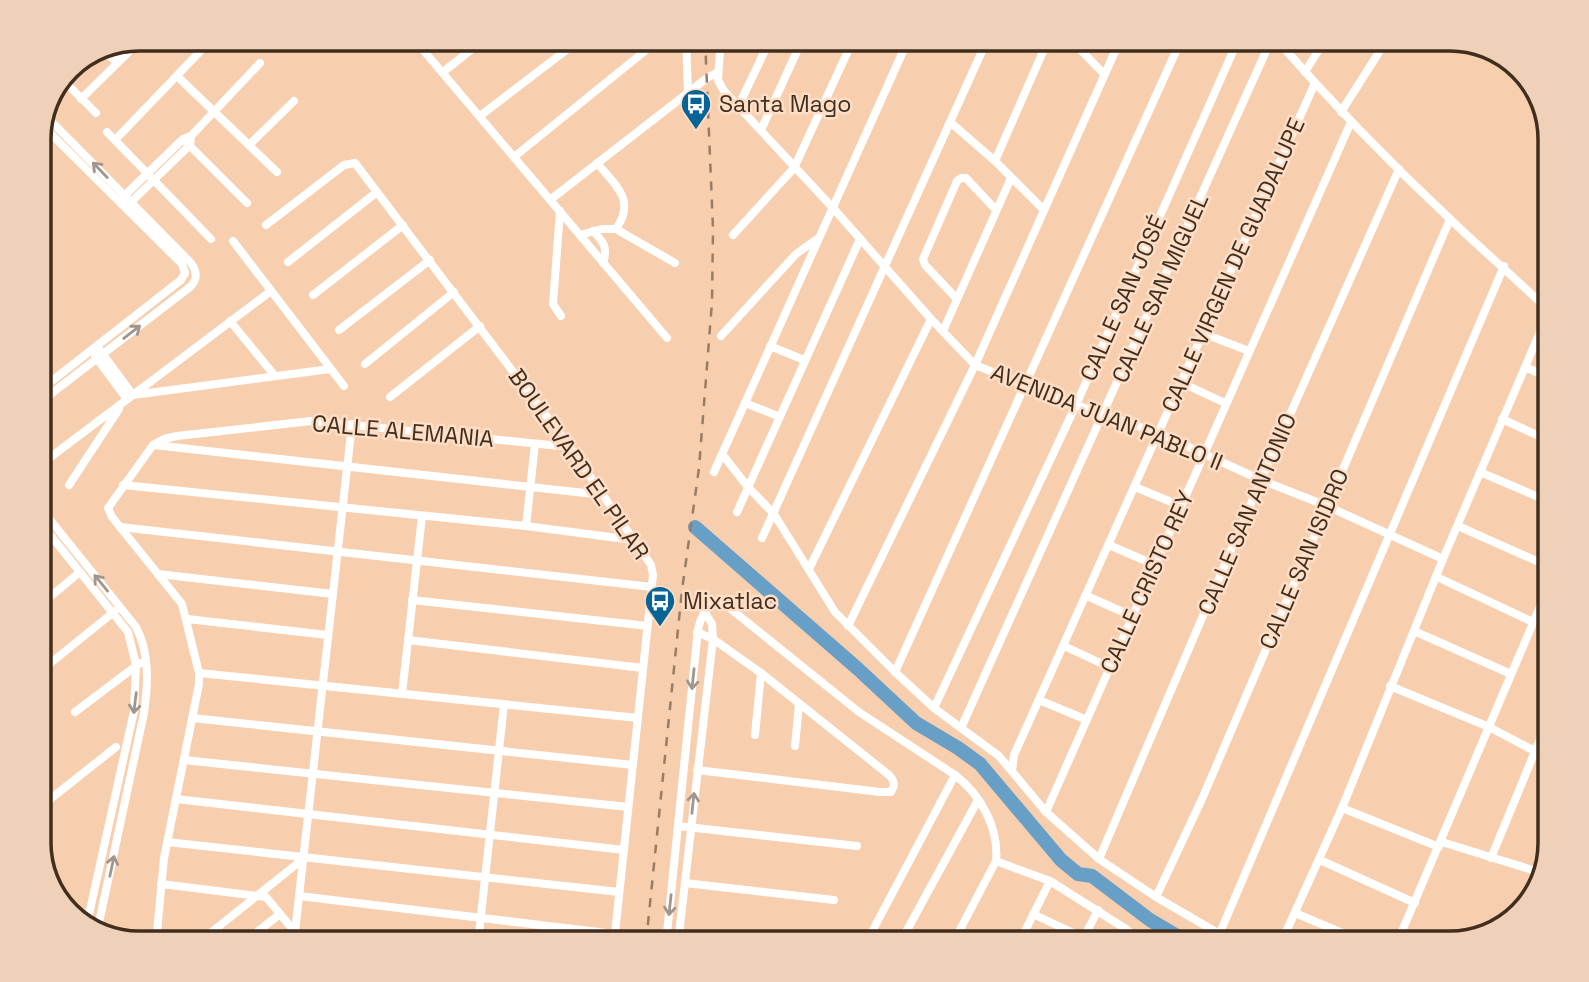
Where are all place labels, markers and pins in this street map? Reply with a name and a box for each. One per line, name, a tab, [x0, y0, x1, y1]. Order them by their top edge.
bus stop icon: Santa Mago	[679, 87, 713, 131]
place label: Santa Mago	[719, 89, 852, 119]
bus stop icon: Mixatlac	[643, 584, 677, 628]
place label: Mixatlac	[683, 586, 777, 616]

